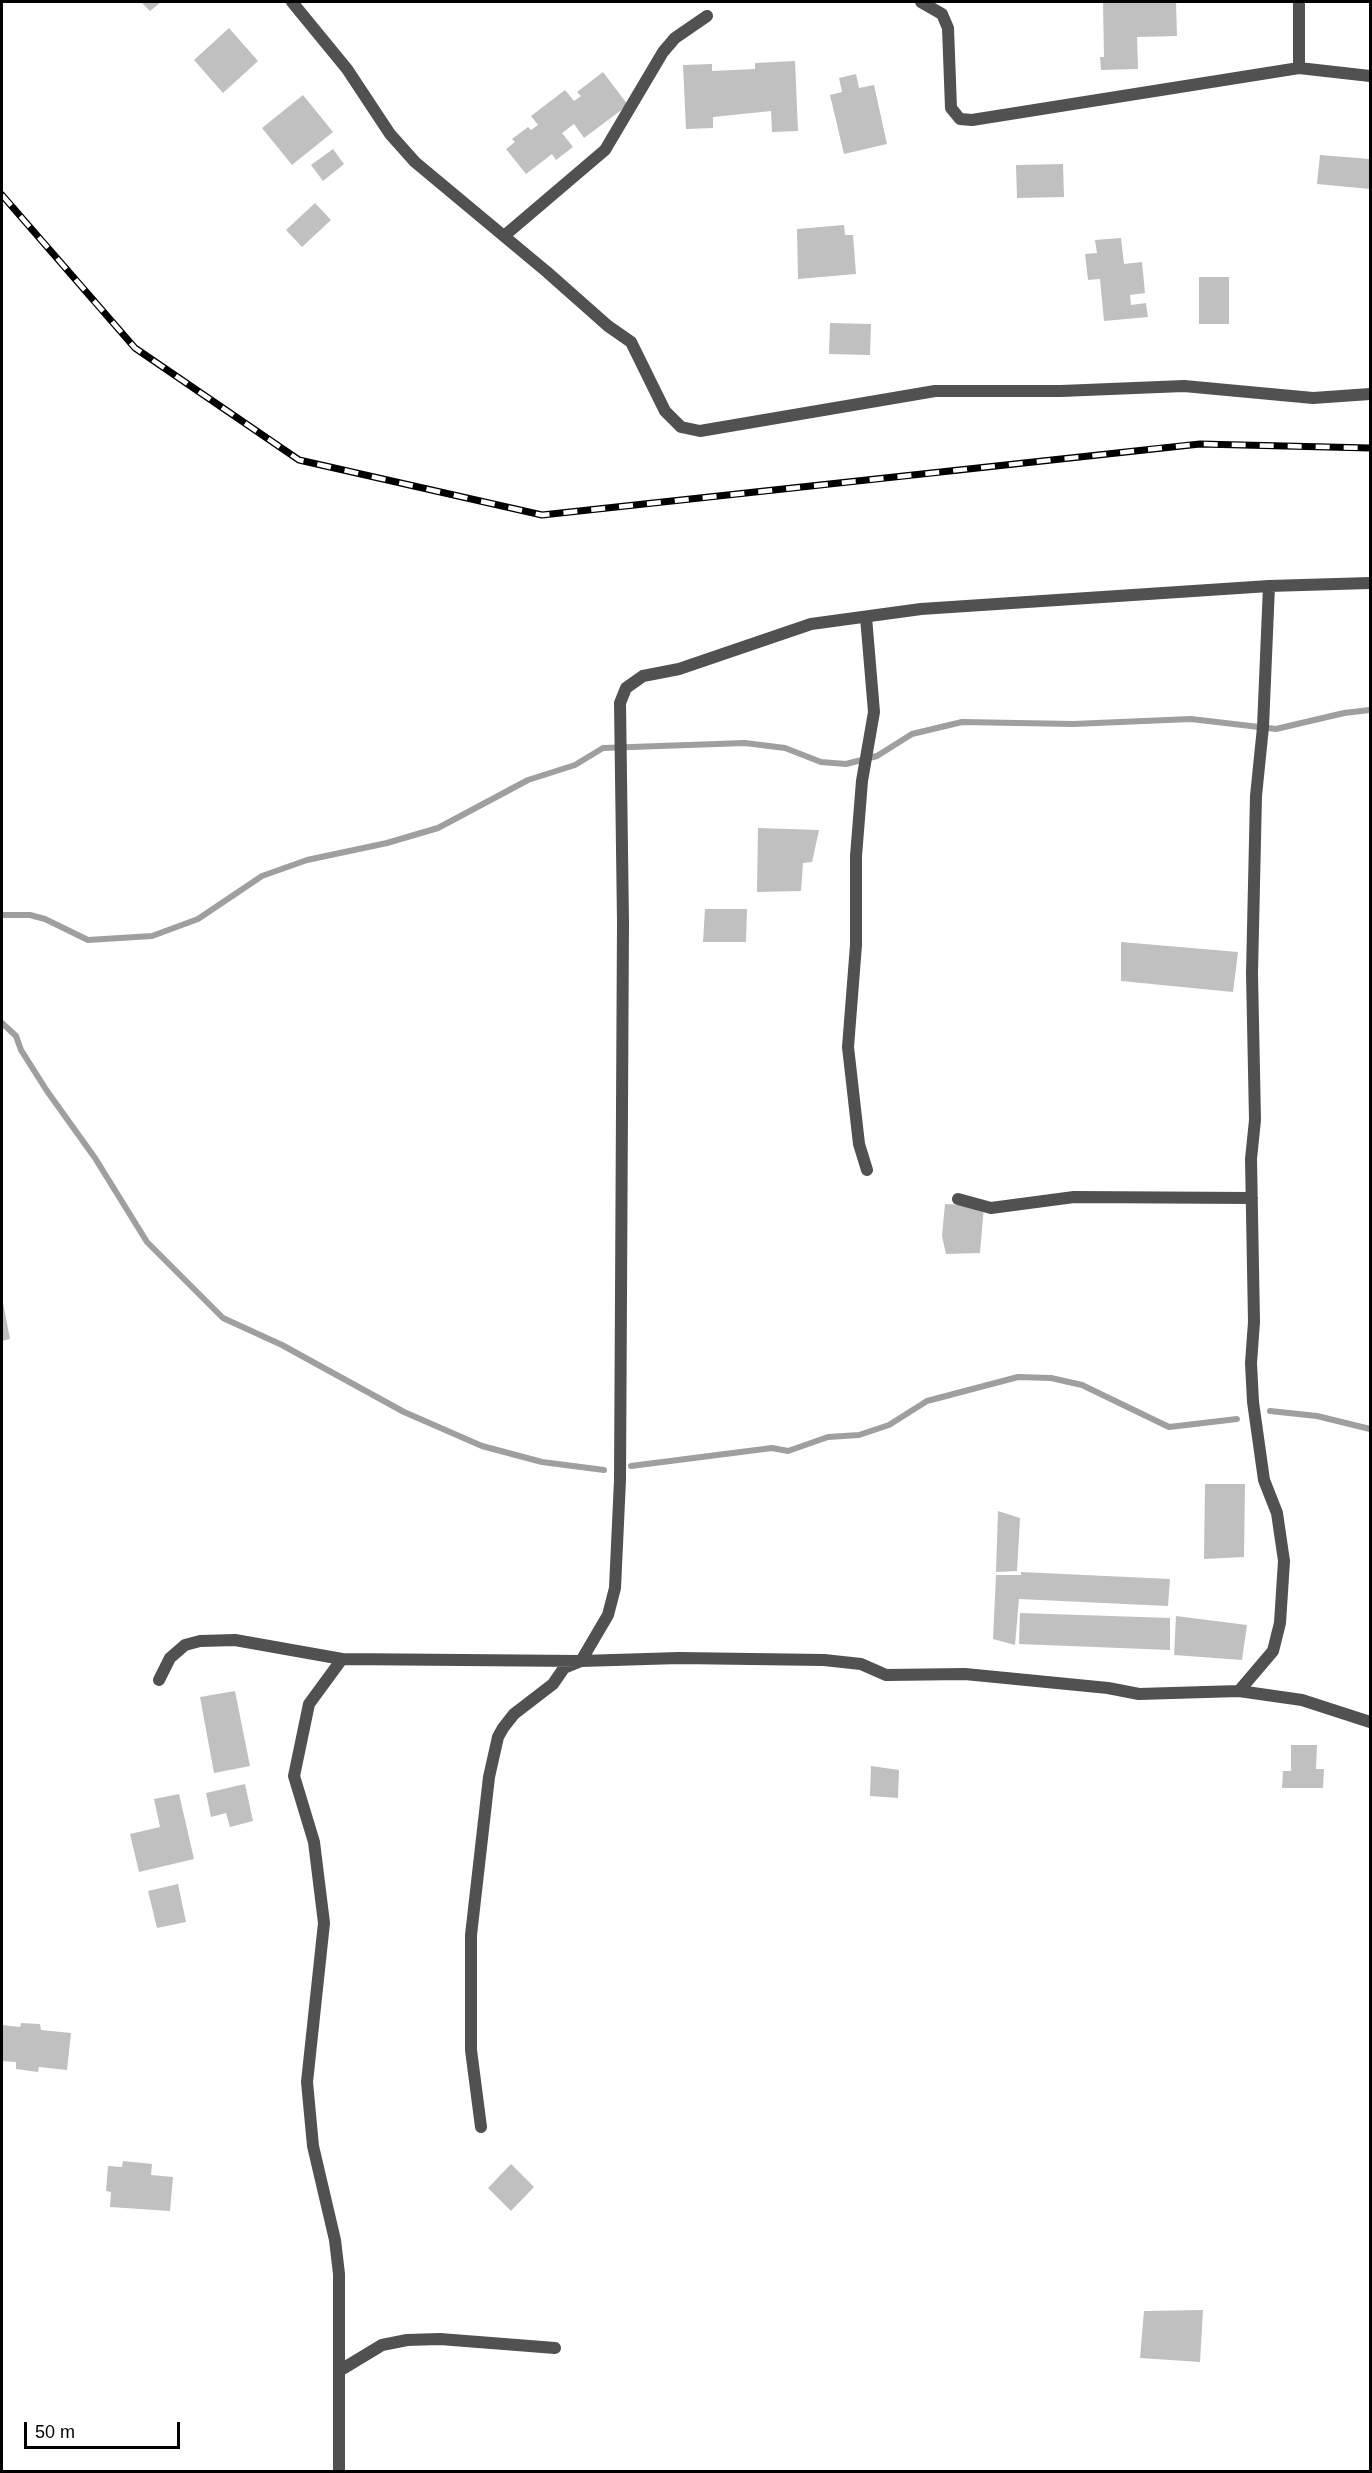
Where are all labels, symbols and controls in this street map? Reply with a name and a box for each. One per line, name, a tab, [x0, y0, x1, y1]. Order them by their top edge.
scale bar	[27, 2410, 183, 2448]
text: 50 m	[35, 2422, 75, 2442]

